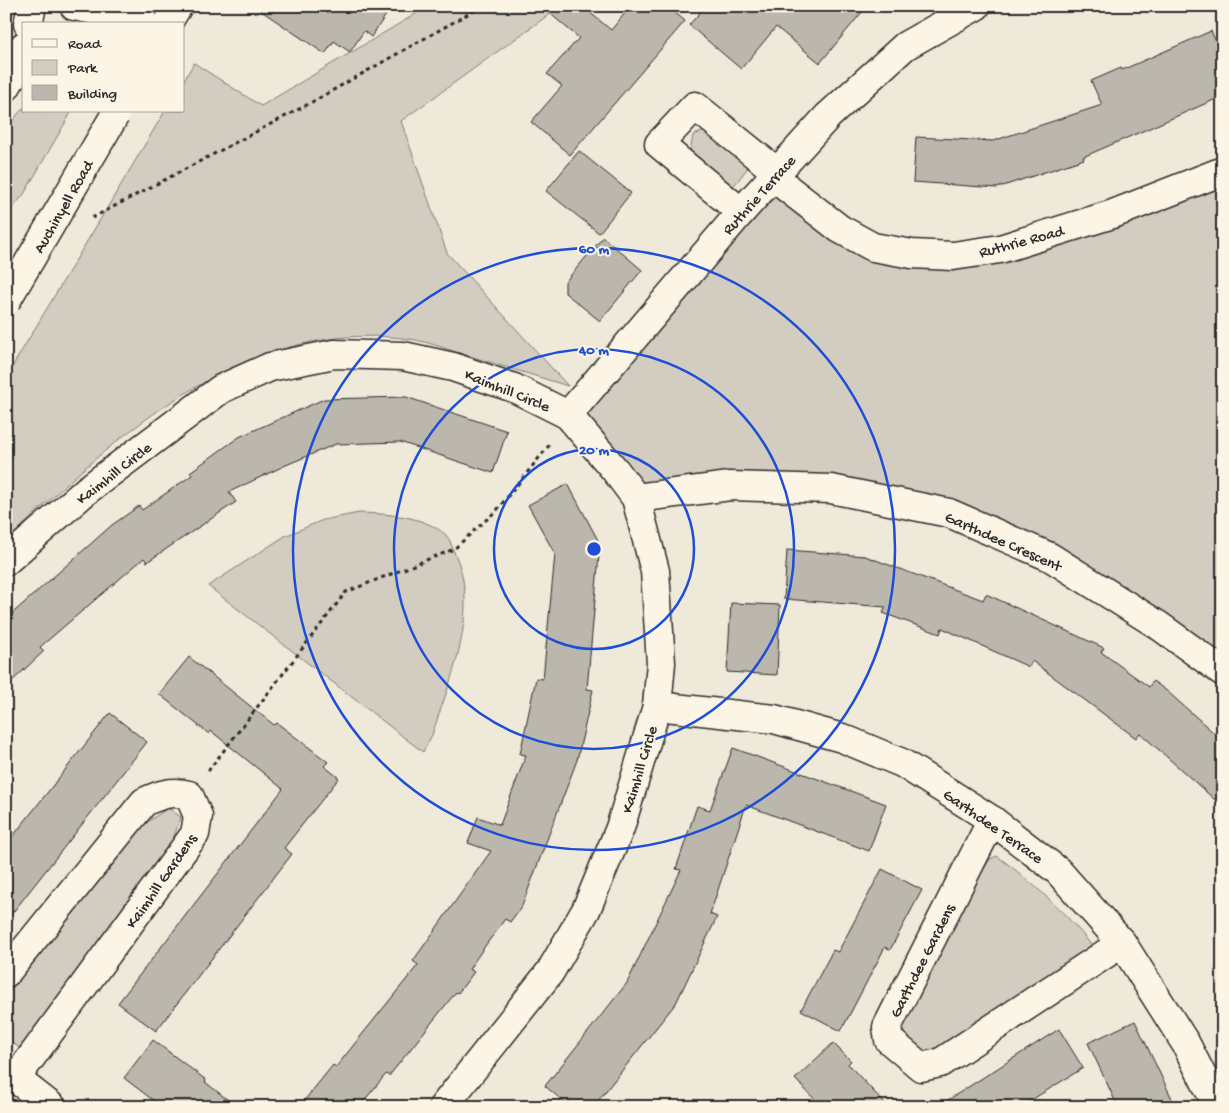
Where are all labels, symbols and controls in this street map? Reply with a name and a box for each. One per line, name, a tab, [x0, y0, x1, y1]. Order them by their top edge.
legend	[22, 22, 185, 112]
text: Road	[68, 36, 102, 54]
text: Park	[67, 60, 98, 78]
text: Building	[67, 86, 117, 104]
street label: Ruthrie Terrace	[720, 152, 802, 240]
street label: Auchinyell Road	[31, 157, 100, 258]
street label: Ruthrie Road	[977, 223, 1068, 264]
text: 60 m	[579, 241, 610, 259]
text: 40 m	[578, 342, 609, 360]
street label: Kaimhill Circle	[461, 366, 553, 418]
street label: Kaimhill Circle	[74, 439, 157, 510]
text: 20 m	[579, 442, 609, 460]
street label: Garthdee Crescent	[941, 509, 1065, 578]
centre of rings	[585, 540, 603, 558]
street label: Kaimhill Circle	[619, 723, 664, 816]
street label: Garthdee Terrace	[938, 786, 1046, 870]
street label: Kaimhill Gardens	[123, 830, 203, 933]
street label: Garthdee Gardens	[887, 901, 962, 1022]

